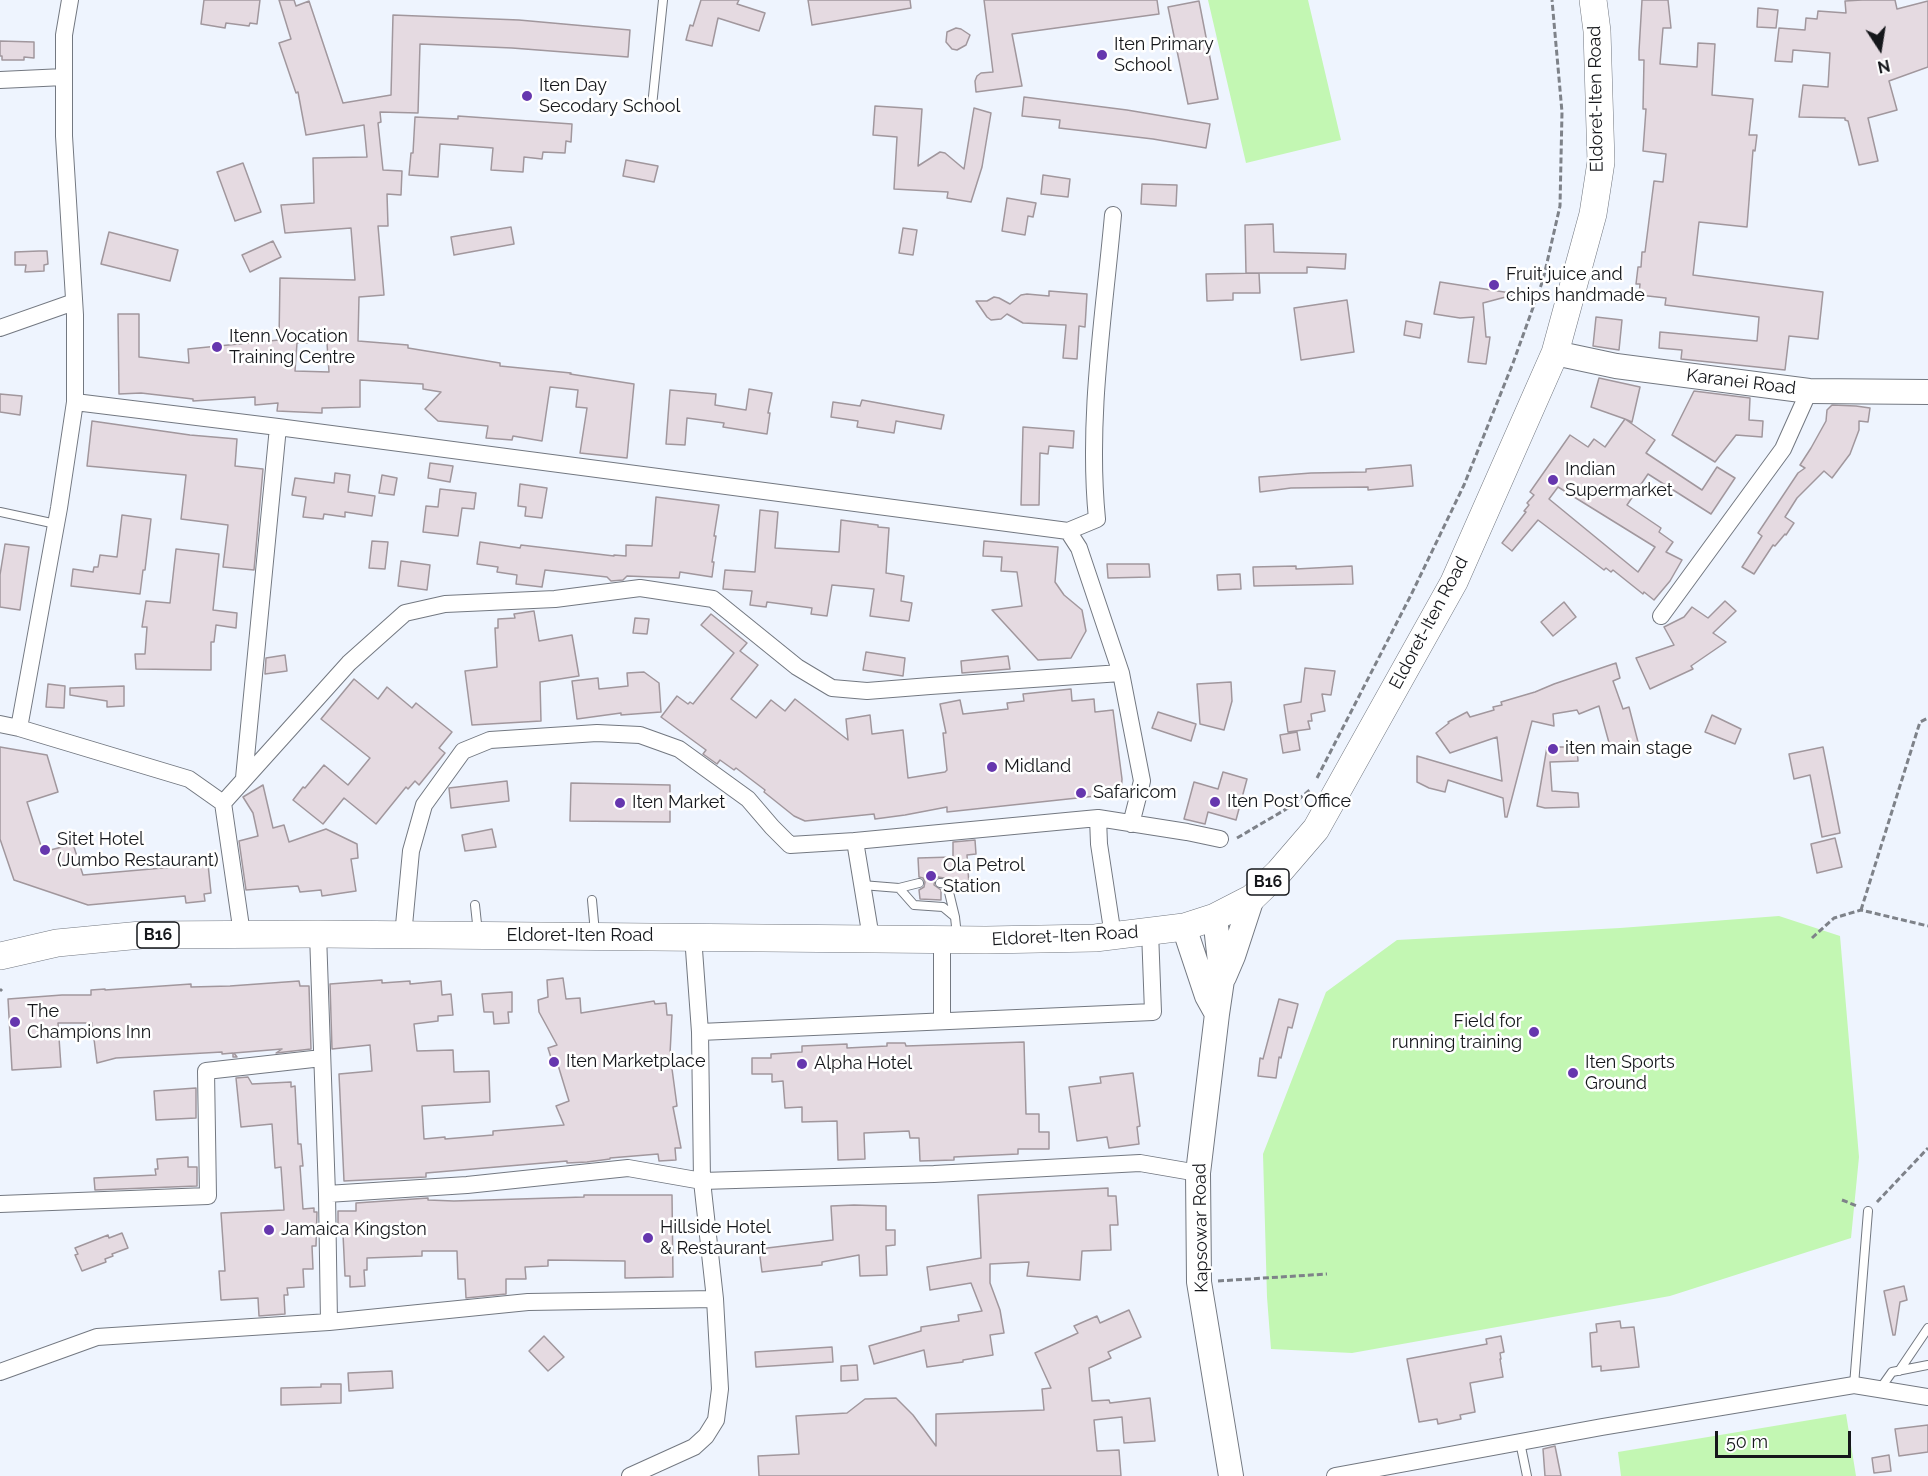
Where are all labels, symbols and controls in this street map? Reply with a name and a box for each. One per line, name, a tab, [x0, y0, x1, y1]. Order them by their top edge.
north arrow	[1850, 18, 1910, 78]
street label: Eldoret-Iten Road	[1584, 25, 1608, 173]
place label: Iten Primary School	[1114, 34, 1214, 76]
marker: Iten Primary School	[1095, 48, 1109, 62]
text: N	[1876, 56, 1892, 77]
place label: Iten Day Secodary School	[539, 75, 680, 118]
marker: Iten Day Secodary School	[520, 89, 534, 103]
place label: Fruit juice and chips handmade	[1506, 264, 1645, 306]
marker: Fruit juice and chips handmade	[1487, 278, 1501, 292]
place label: Itenn Vocation Training Centre	[229, 326, 355, 368]
marker: Itenn Vocation Training Centre	[210, 340, 224, 354]
street label: Karanei Road	[1685, 365, 1797, 399]
place label: Indian Supermarket	[1565, 459, 1673, 502]
marker: Indian Supermarket	[1546, 473, 1560, 487]
street label: Eldoret-Iten Road	[1385, 553, 1473, 693]
place label: iten main stage	[1565, 738, 1692, 760]
marker: iten main stage	[1546, 742, 1560, 756]
place label: Midland	[1004, 756, 1071, 778]
marker: Midland	[985, 760, 999, 774]
place label: Safaricom	[1093, 782, 1177, 804]
marker: Safaricom	[1074, 786, 1088, 800]
place label: Iten Post Office	[1227, 791, 1351, 813]
place label: Iten Market	[632, 792, 725, 814]
marker: Iten Post Office	[1208, 795, 1222, 809]
marker: Iten Market	[613, 796, 627, 810]
place label: Sitet Hotel (Jumbo Restaurant)	[57, 829, 219, 872]
marker: Sitet Hotel (Jumbo Restaurant)	[38, 843, 52, 857]
place label: Ola Petrol Station	[943, 855, 1025, 898]
marker: Ola Petrol Station	[924, 869, 938, 883]
road number: B16	[1247, 869, 1289, 895]
street label: Eldoret-Iten Road	[991, 921, 1139, 951]
road number: B16	[137, 922, 179, 948]
street label: Eldoret-Iten Road	[507, 925, 653, 947]
place label: The Champions Inn	[27, 1001, 151, 1044]
place label: Field for running training	[1392, 1011, 1522, 1054]
marker: The Champions Inn	[8, 1015, 22, 1029]
marker: Field for running training	[1527, 1025, 1541, 1039]
place label: Iten Marketplace	[566, 1051, 705, 1073]
place label: Iten Sports Ground	[1585, 1052, 1675, 1094]
place label: Alpha Hotel	[814, 1053, 912, 1075]
marker: Iten Marketplace	[547, 1055, 561, 1069]
marker: Alpha Hotel	[795, 1057, 809, 1071]
marker: Iten Sports Ground	[1566, 1066, 1580, 1080]
street label: Kapsowar Road	[1189, 1163, 1213, 1293]
place label: Hillside Hotel & Restaurant	[660, 1217, 771, 1260]
place label: Jamaica Kingston	[281, 1219, 427, 1241]
marker: Jamaica Kingston	[262, 1223, 276, 1237]
marker: Hillside Hotel & Restaurant	[641, 1231, 655, 1245]
scale bar	[1718, 1419, 1854, 1457]
text: 50 m	[1726, 1431, 1768, 1452]

